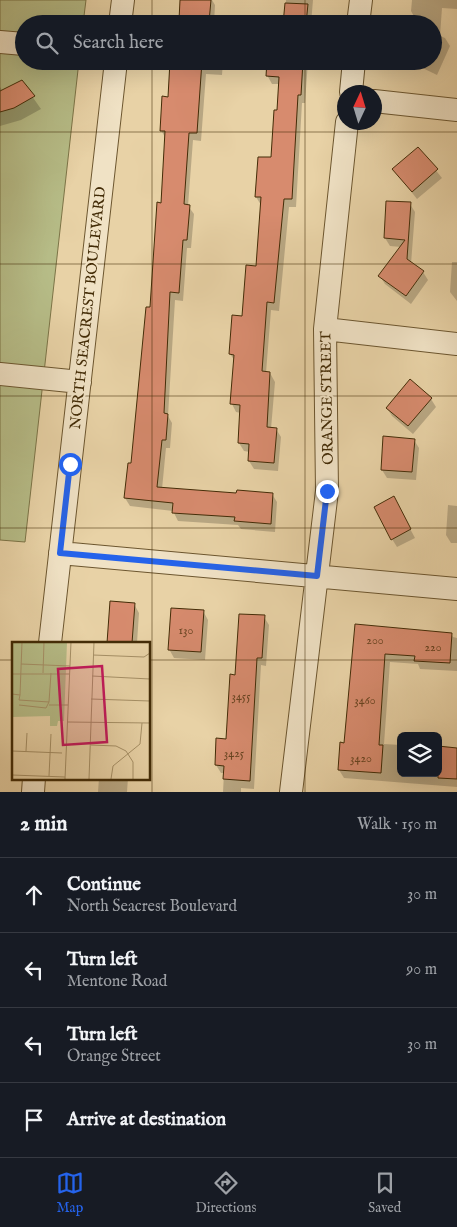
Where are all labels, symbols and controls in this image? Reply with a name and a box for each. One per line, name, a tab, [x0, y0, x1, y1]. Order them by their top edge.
search box	[15, 15, 442, 70]
icon: search	[33, 29, 61, 57]
text: Search here	[73, 31, 164, 55]
north arrow	[337, 85, 382, 130]
street label: NORTH SEACREST BOULEVARD	[66, 186, 110, 430]
street label: ORANGE STREET	[316, 331, 338, 465]
route start	[59, 453, 82, 476]
route end	[316, 480, 339, 503]
house number: 130	[179, 623, 194, 638]
house number: 200	[366, 633, 384, 648]
house number: 220	[424, 640, 442, 655]
inset map	[12, 642, 150, 780]
house number: 3455	[231, 689, 251, 704]
house number: 3460	[354, 693, 376, 708]
map controls	[397, 732, 442, 777]
button: layers	[397, 732, 442, 777]
house number: 3425	[224, 746, 245, 761]
house number: 3420	[350, 751, 372, 766]
text: 2 min	[20, 811, 67, 838]
text: Walk · 150 m	[357, 815, 437, 835]
text: Continue	[67, 873, 141, 897]
icon: ahead	[20, 881, 48, 909]
text: 30 m	[407, 885, 437, 905]
text: North Seacrest Boulevard	[67, 897, 237, 917]
text: Turn left	[67, 948, 138, 972]
icon: left	[20, 956, 48, 984]
text: 90 m	[406, 960, 437, 980]
text: Mentone Road	[67, 972, 167, 992]
text: Turn left	[67, 1023, 138, 1047]
icon: left	[20, 1031, 48, 1059]
text: 30 m	[407, 1035, 437, 1055]
text: Orange Street	[67, 1047, 161, 1067]
icon: arrive	[20, 1106, 48, 1134]
text: Arrive at destination	[67, 1108, 226, 1132]
tab: Map	[56, 1169, 84, 1217]
tab: Directions	[195, 1169, 256, 1217]
tab: Saved	[368, 1169, 401, 1217]

